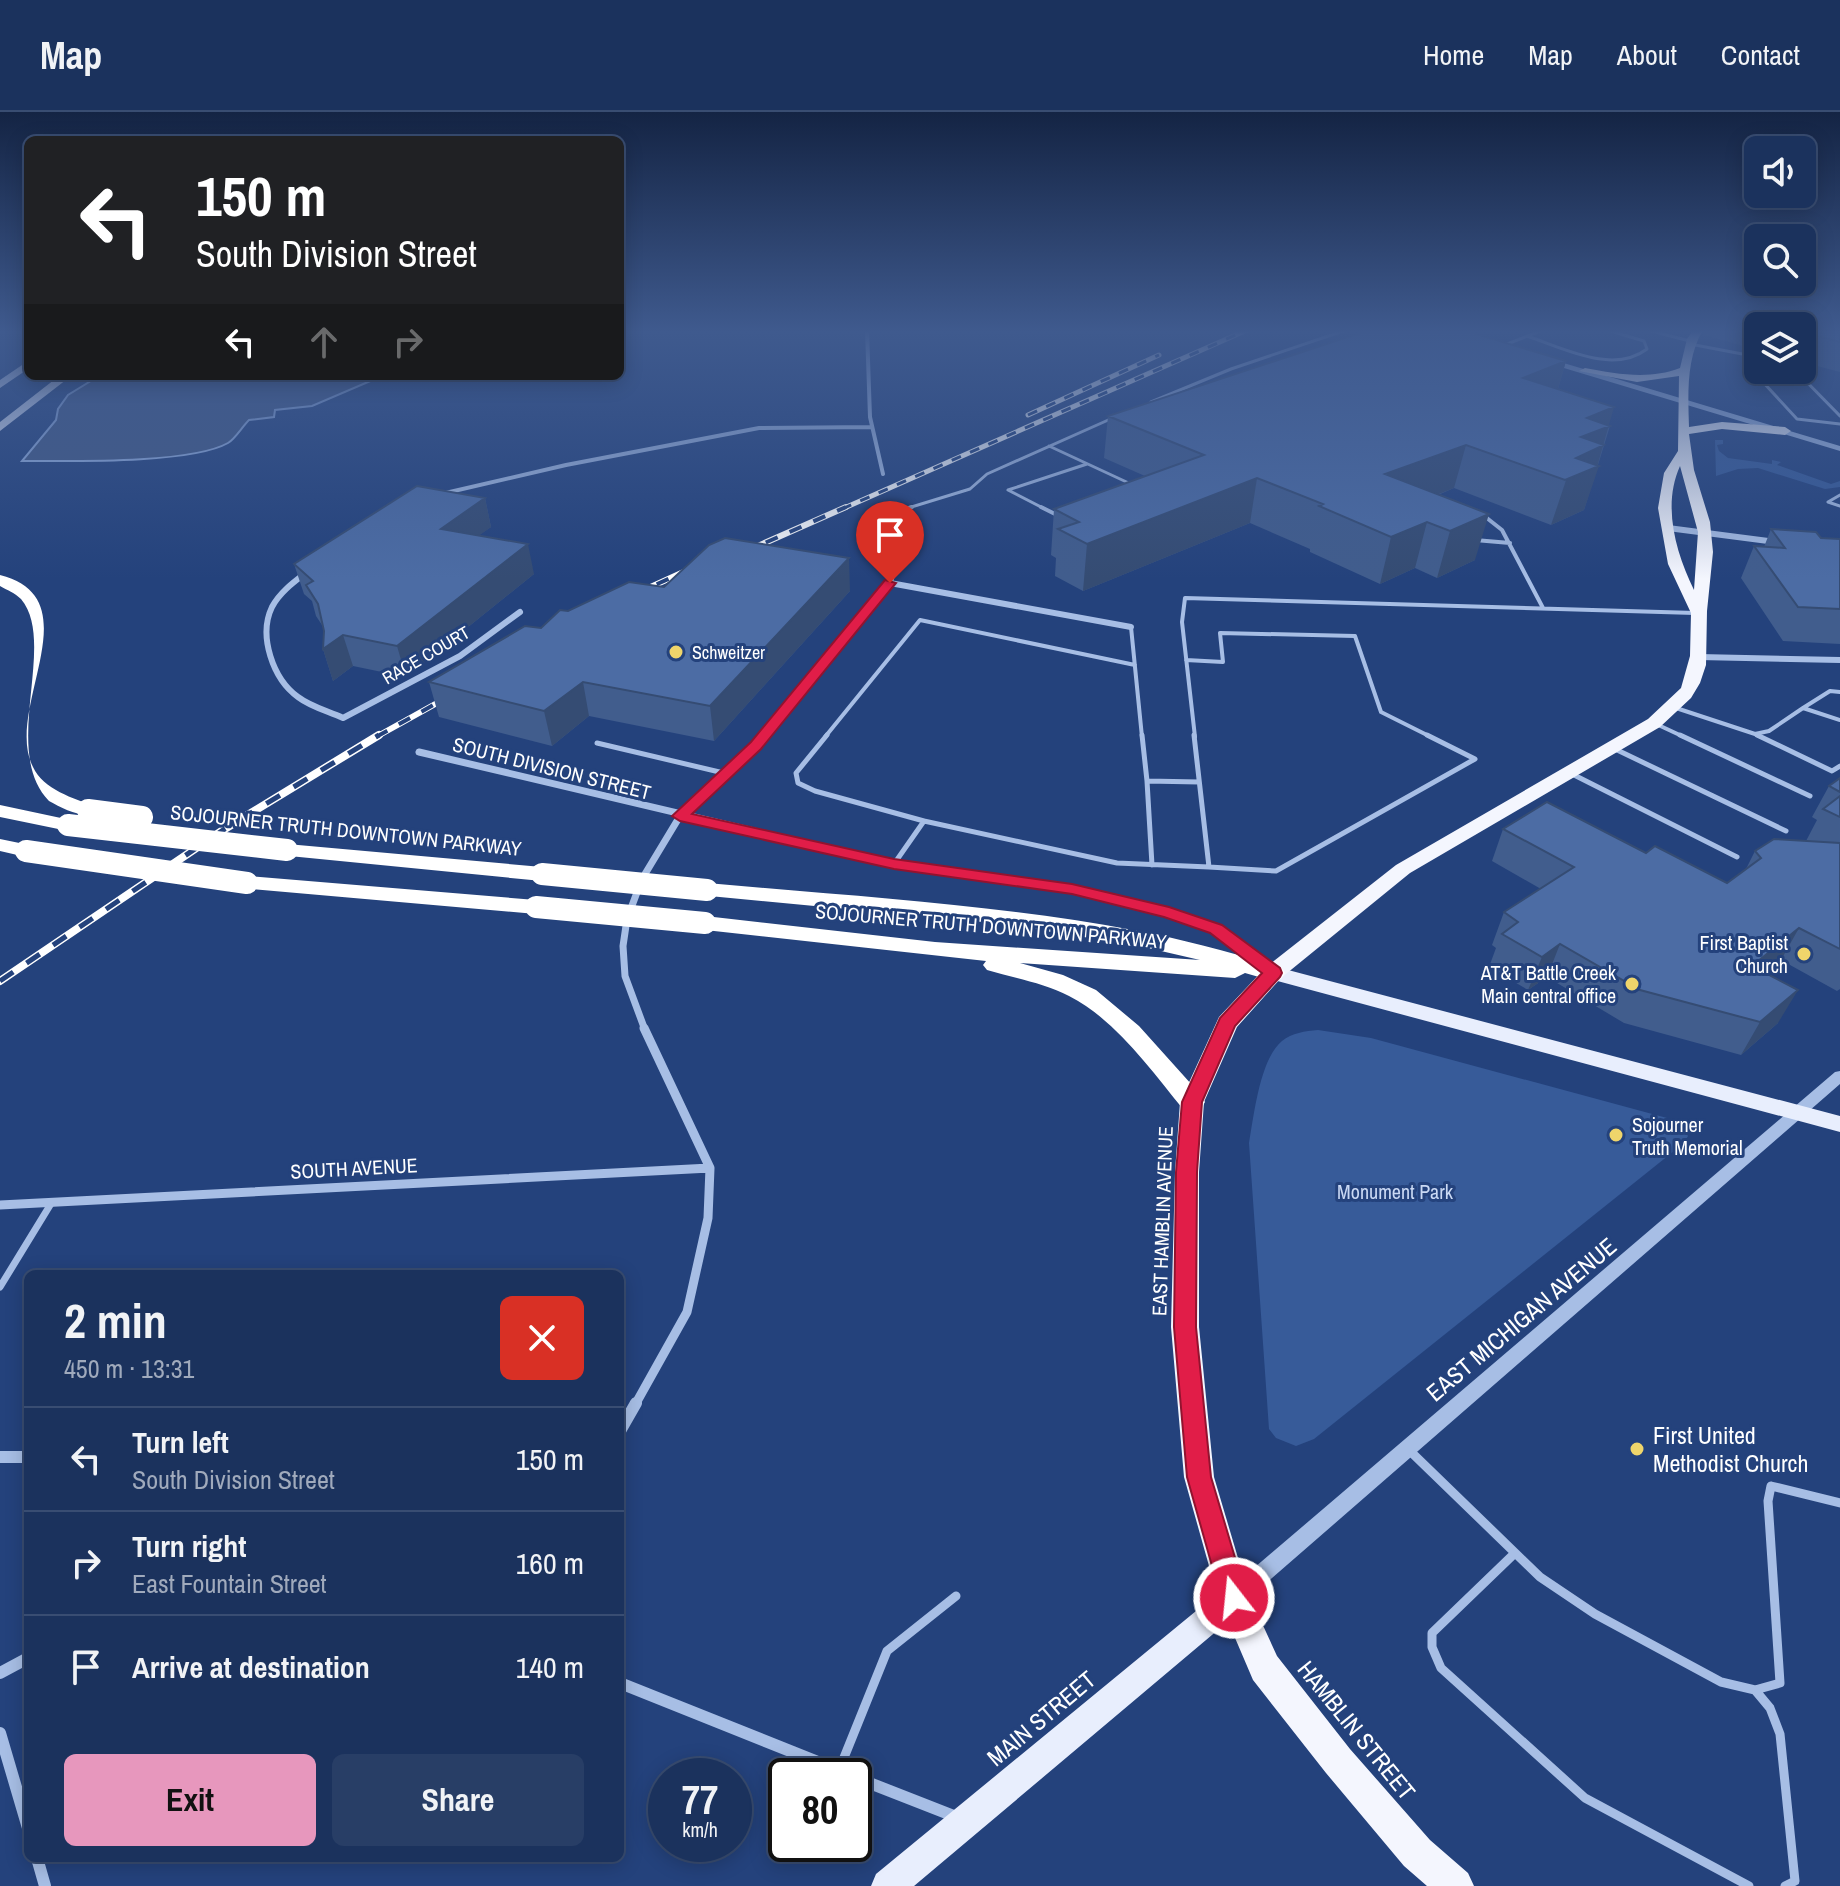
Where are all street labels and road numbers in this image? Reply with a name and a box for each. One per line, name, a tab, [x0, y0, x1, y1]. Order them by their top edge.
street label: RACE COURT	[378, 620, 474, 690]
street label: SOUTH DIVISION STREET	[450, 730, 654, 806]
street label: SOJOURNER TRUTH DOWNTOWN PARKWAY	[169, 798, 523, 862]
street label: SOJOURNER TRUTH DOWNTOWN PARKWAY	[814, 897, 1168, 955]
street label: EAST HAMBLIN AVENUE	[1145, 1126, 1179, 1316]
street label: SOUTH AVENUE	[290, 1151, 418, 1185]
street label: EAST MICHIGAN AVENUE	[1419, 1230, 1623, 1408]
street label: HAMBLIN STREET	[1291, 1654, 1423, 1806]
street label: MAIN STREET	[980, 1663, 1102, 1773]

